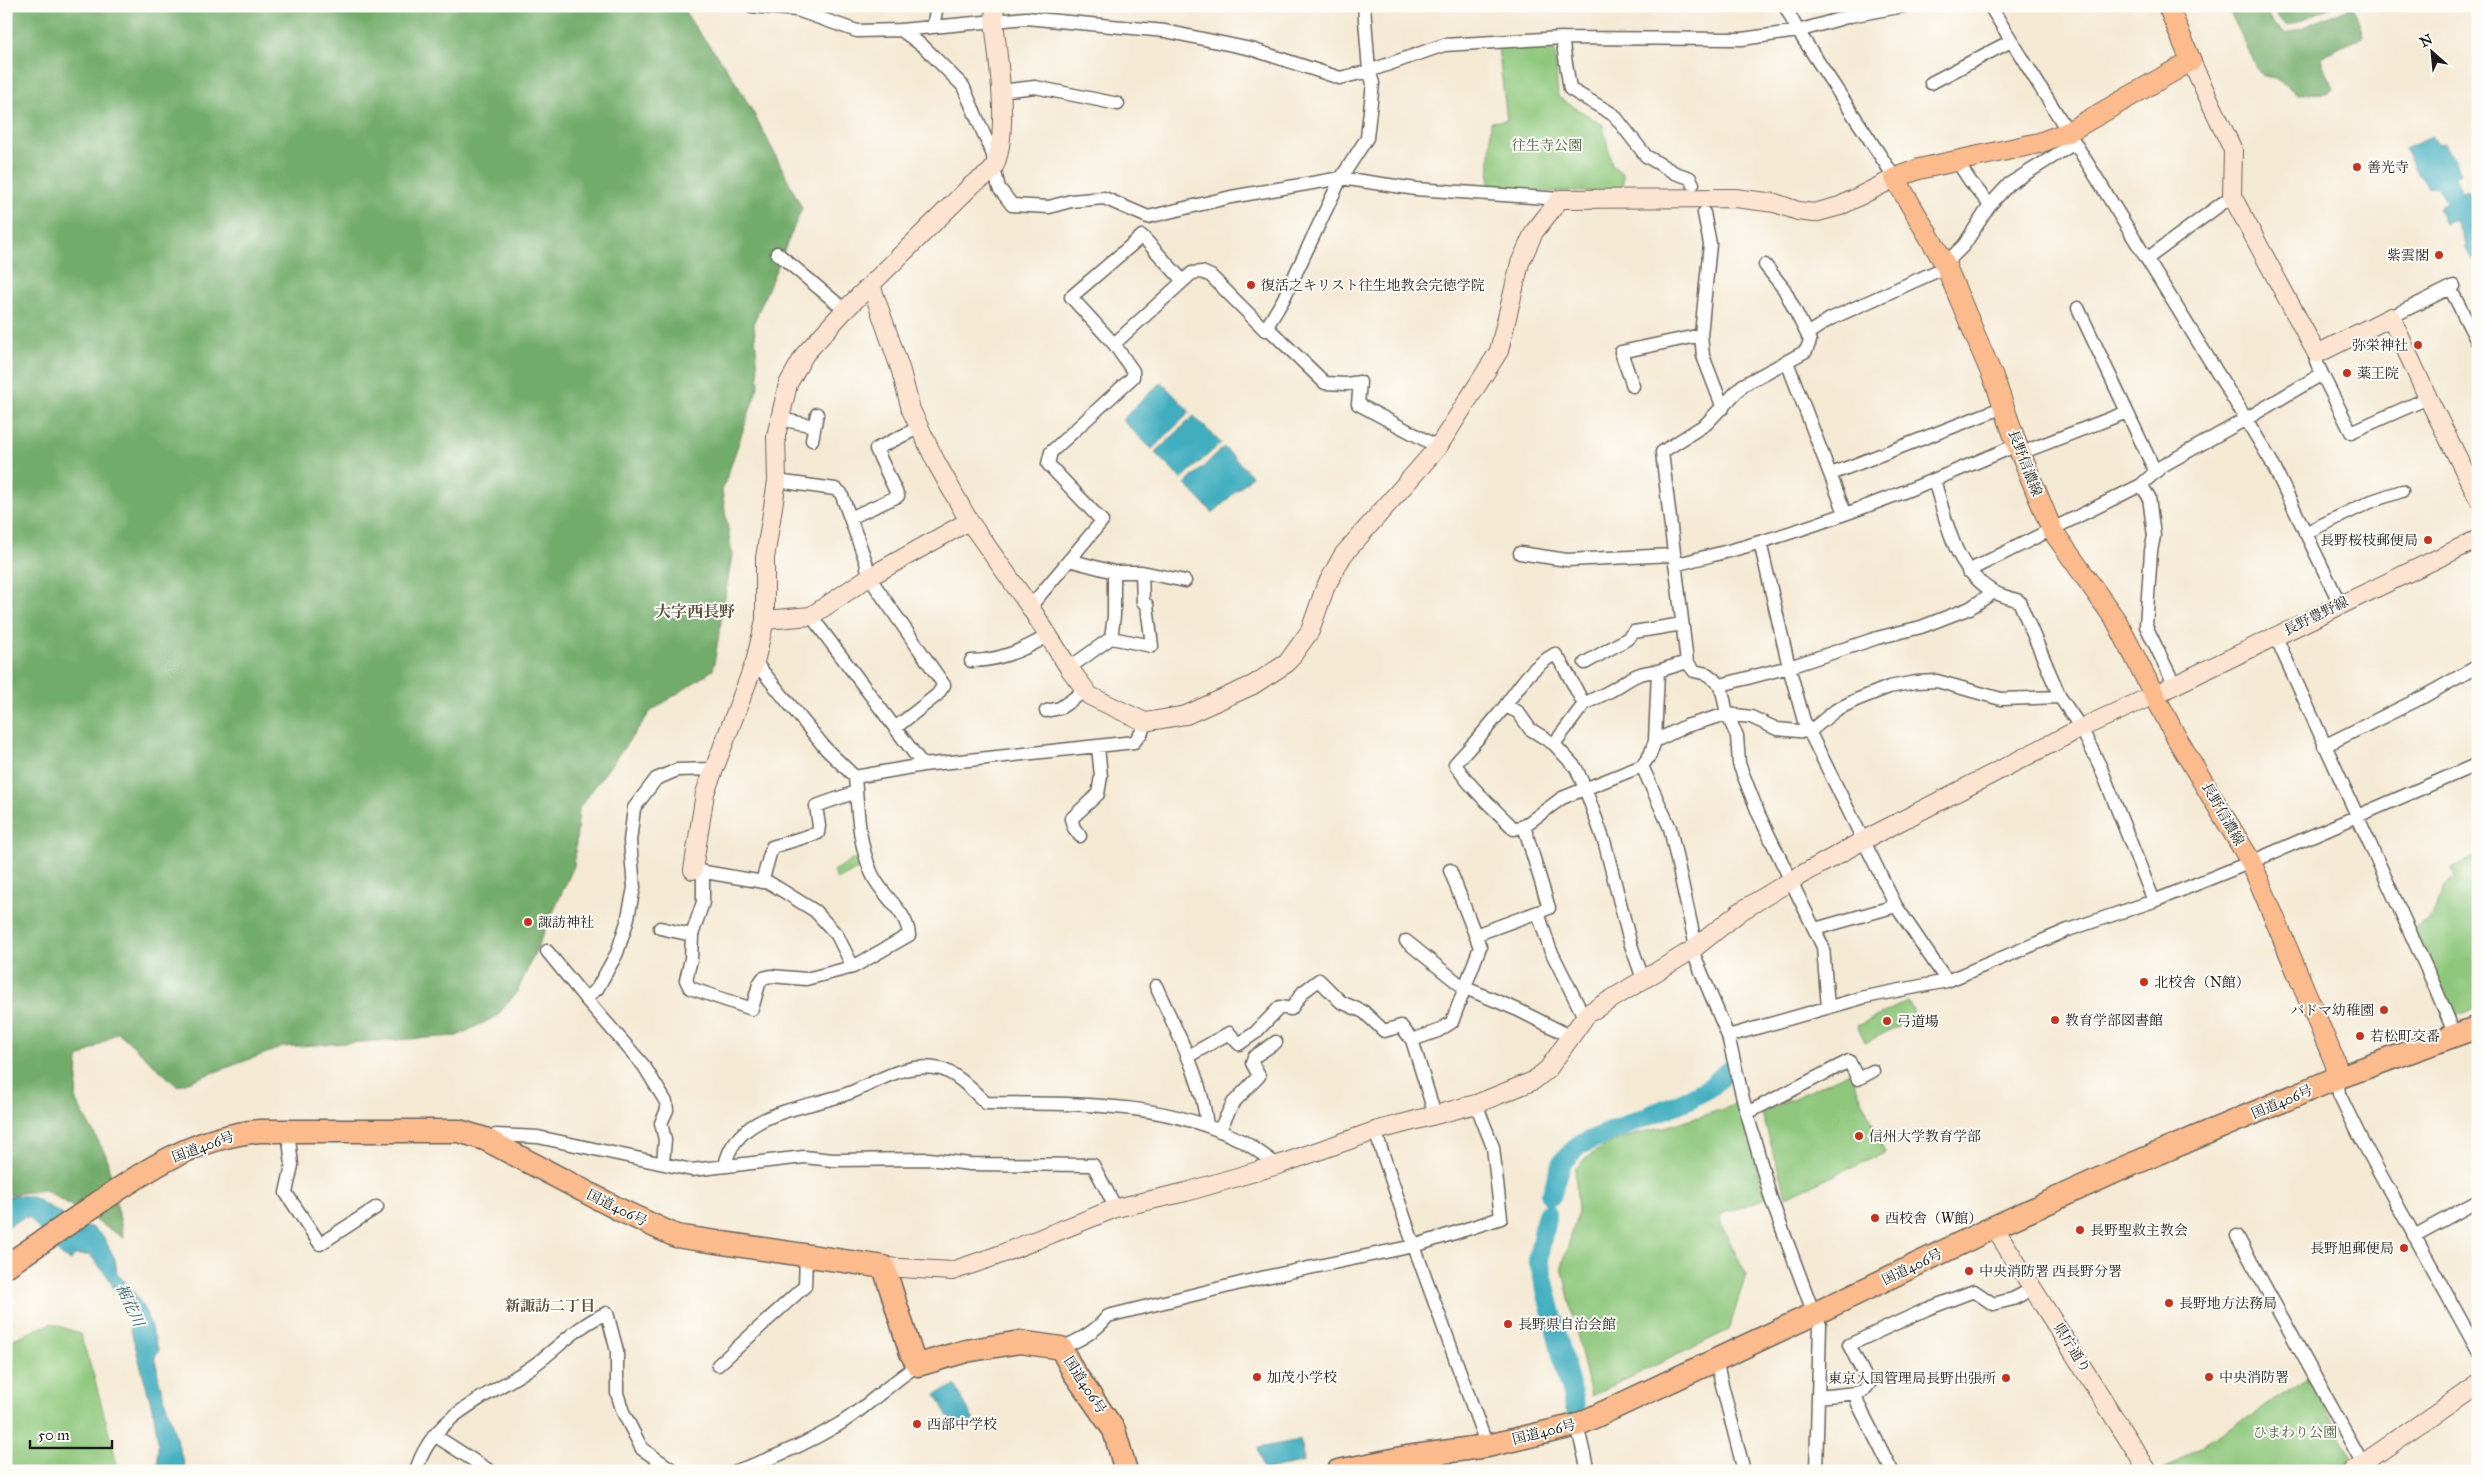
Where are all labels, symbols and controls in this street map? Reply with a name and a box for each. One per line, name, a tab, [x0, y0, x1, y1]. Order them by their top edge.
north arrow	[2406, 28, 2456, 78]
text: N	[2417, 31, 2436, 51]
park label: 往生寺公園	[1512, 137, 1582, 154]
place label: 善光寺	[2367, 159, 2409, 176]
marker: 善光寺	[2351, 161, 2363, 173]
place label: 紫雲閣	[2387, 247, 2429, 264]
marker: 紫雲閣	[2433, 249, 2445, 261]
place label: 復活之キリスト往生地教会完徳学院	[1261, 277, 1485, 294]
marker: 復活之キリスト往生地教会完徳学院	[1245, 279, 1257, 291]
place label: 弥栄神社	[2352, 337, 2408, 354]
marker: 弥栄神社	[2412, 339, 2424, 351]
place label: 薬王院	[2357, 365, 2399, 382]
marker: 薬王院	[2341, 367, 2353, 379]
street label: 長野信濃線	[2005, 427, 2045, 499]
place label: 長野桜枝郵便局	[2320, 532, 2418, 549]
marker: 長野桜枝郵便局	[2422, 534, 2434, 546]
street label: 長野豊野線	[2281, 593, 2351, 639]
district label: 大字西長野	[655, 602, 735, 621]
street label: 長野信濃線	[2198, 779, 2248, 849]
place label: 諏訪神社	[538, 914, 594, 931]
marker: 諏訪神社	[522, 916, 534, 928]
place label: 北校舎（N館）	[2154, 974, 2250, 991]
marker: 北校舎（N館）	[2138, 976, 2150, 988]
place label: パドマ幼稚園	[2290, 1002, 2374, 1019]
marker: パドマ幼稚園	[2378, 1004, 2390, 1016]
place label: 教育学部図書館	[2065, 1012, 2163, 1029]
place label: 弓道場	[1897, 1013, 1939, 1030]
marker: 教育学部図書館	[2049, 1014, 2061, 1026]
marker: 弓道場	[1881, 1015, 1893, 1027]
place label: 若松町交番	[2370, 1028, 2440, 1045]
marker: 若松町交番	[2354, 1030, 2366, 1042]
street label: 国道406号	[2249, 1081, 2315, 1123]
street label: 国道406号	[169, 1128, 237, 1166]
place label: 信州大学教育学部	[1869, 1128, 1981, 1145]
marker: 信州大学教育学部	[1853, 1130, 1865, 1142]
street label: 国道406号	[584, 1186, 650, 1230]
place label: 西校舎（W館）	[1885, 1210, 1982, 1227]
marker: 西校舎（W館）	[1869, 1212, 1881, 1224]
place label: 長野聖救主教会	[2090, 1222, 2188, 1239]
marker: 長野聖救主教会	[2074, 1224, 2086, 1236]
place label: 長野旭郵便局	[2310, 1240, 2394, 1257]
marker: 長野旭郵便局	[2398, 1242, 2410, 1254]
street label: 国道406号	[1879, 1245, 1945, 1289]
place label: 中央消防署 西長野分署	[1979, 1263, 2122, 1280]
marker: 中央消防署 西長野分署	[1963, 1265, 1975, 1277]
water label: 裾花川	[112, 1281, 149, 1331]
place label: 長野地方法務局	[2179, 1295, 2277, 1312]
district label: 新諏訪二丁目	[505, 1297, 595, 1315]
marker: 長野地方法務局	[2163, 1297, 2175, 1309]
place label: 長野県自治会館	[1518, 1316, 1616, 1333]
marker: 長野県自治会館	[1502, 1318, 1514, 1330]
street label: 県庁通り	[2050, 1320, 2094, 1376]
street label: 国道406号	[1060, 1353, 1110, 1417]
place label: 加茂小学校	[1267, 1369, 1337, 1386]
place label: 中央消防署	[2219, 1369, 2289, 1386]
place label: 東京入国管理局長野出張所	[1828, 1370, 1996, 1387]
marker: 加茂小学校	[1251, 1371, 1263, 1383]
marker: 中央消防署	[2203, 1371, 2215, 1383]
marker: 東京入国管理局長野出張所	[2000, 1372, 2012, 1384]
place label: 西部中学校	[927, 1416, 997, 1433]
street label: 国道406号	[1510, 1416, 1578, 1448]
scale bar	[30, 1417, 112, 1449]
marker: 西部中学校	[911, 1418, 923, 1430]
park label: ひまわり公園	[2253, 1424, 2337, 1441]
text: 50 m	[38, 1426, 70, 1444]

